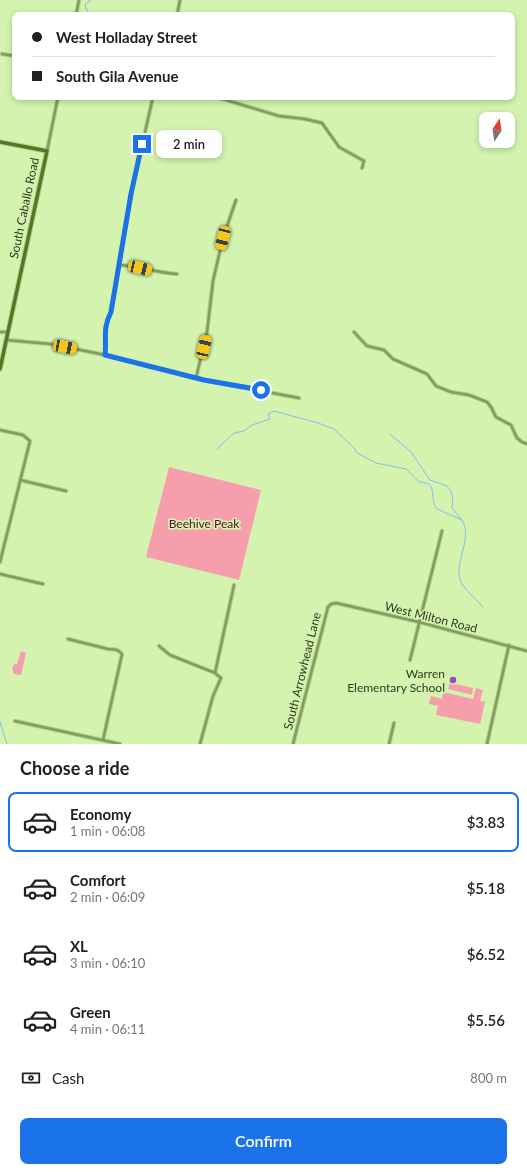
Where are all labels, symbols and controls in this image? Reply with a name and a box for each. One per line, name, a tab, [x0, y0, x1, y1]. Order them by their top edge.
text: West Holladay Street	[56, 28, 197, 46]
text: South Gila Avenue	[56, 67, 179, 85]
north arrow	[479, 112, 515, 148]
map controls	[479, 112, 515, 148]
callout: 2 min	[156, 130, 222, 158]
route end	[133, 135, 151, 153]
text: 2 min	[173, 136, 205, 152]
street label: South Caballo Road	[6, 156, 42, 260]
car	[214, 225, 232, 251]
car	[127, 259, 153, 277]
car	[195, 334, 213, 360]
car	[52, 339, 78, 355]
route start	[252, 381, 270, 399]
park label: Beehive Peak	[169, 516, 240, 531]
street label: West Milton Road	[383, 598, 479, 636]
street label: South Arrowhead Lane	[280, 611, 324, 731]
place label: Warren Elementary School	[347, 666, 445, 695]
marker: Warren Elementary School	[448, 675, 458, 685]
text: Choose a ride	[20, 757, 129, 779]
icon: car	[22, 804, 58, 840]
text: Economy	[70, 805, 131, 823]
text: $3.83	[467, 813, 505, 831]
text: 1 min · 06:08	[70, 823, 145, 839]
icon: car	[22, 870, 58, 906]
text: Comfort	[70, 871, 126, 889]
text: $5.18	[467, 879, 505, 897]
text: 2 min · 06:09	[70, 889, 145, 905]
icon: car	[22, 936, 58, 972]
text: XL	[70, 937, 88, 955]
text: $6.52	[467, 945, 505, 963]
text: 3 min · 06:10	[70, 955, 145, 971]
icon: car	[22, 1002, 58, 1038]
text: Green	[70, 1003, 111, 1021]
text: $5.56	[467, 1011, 505, 1029]
text: 4 min · 06:11	[70, 1021, 145, 1037]
icon: cash	[20, 1067, 42, 1089]
text: Cash	[52, 1069, 84, 1087]
text: 800 m	[470, 1070, 507, 1086]
button: Confirm	[20, 1118, 507, 1164]

